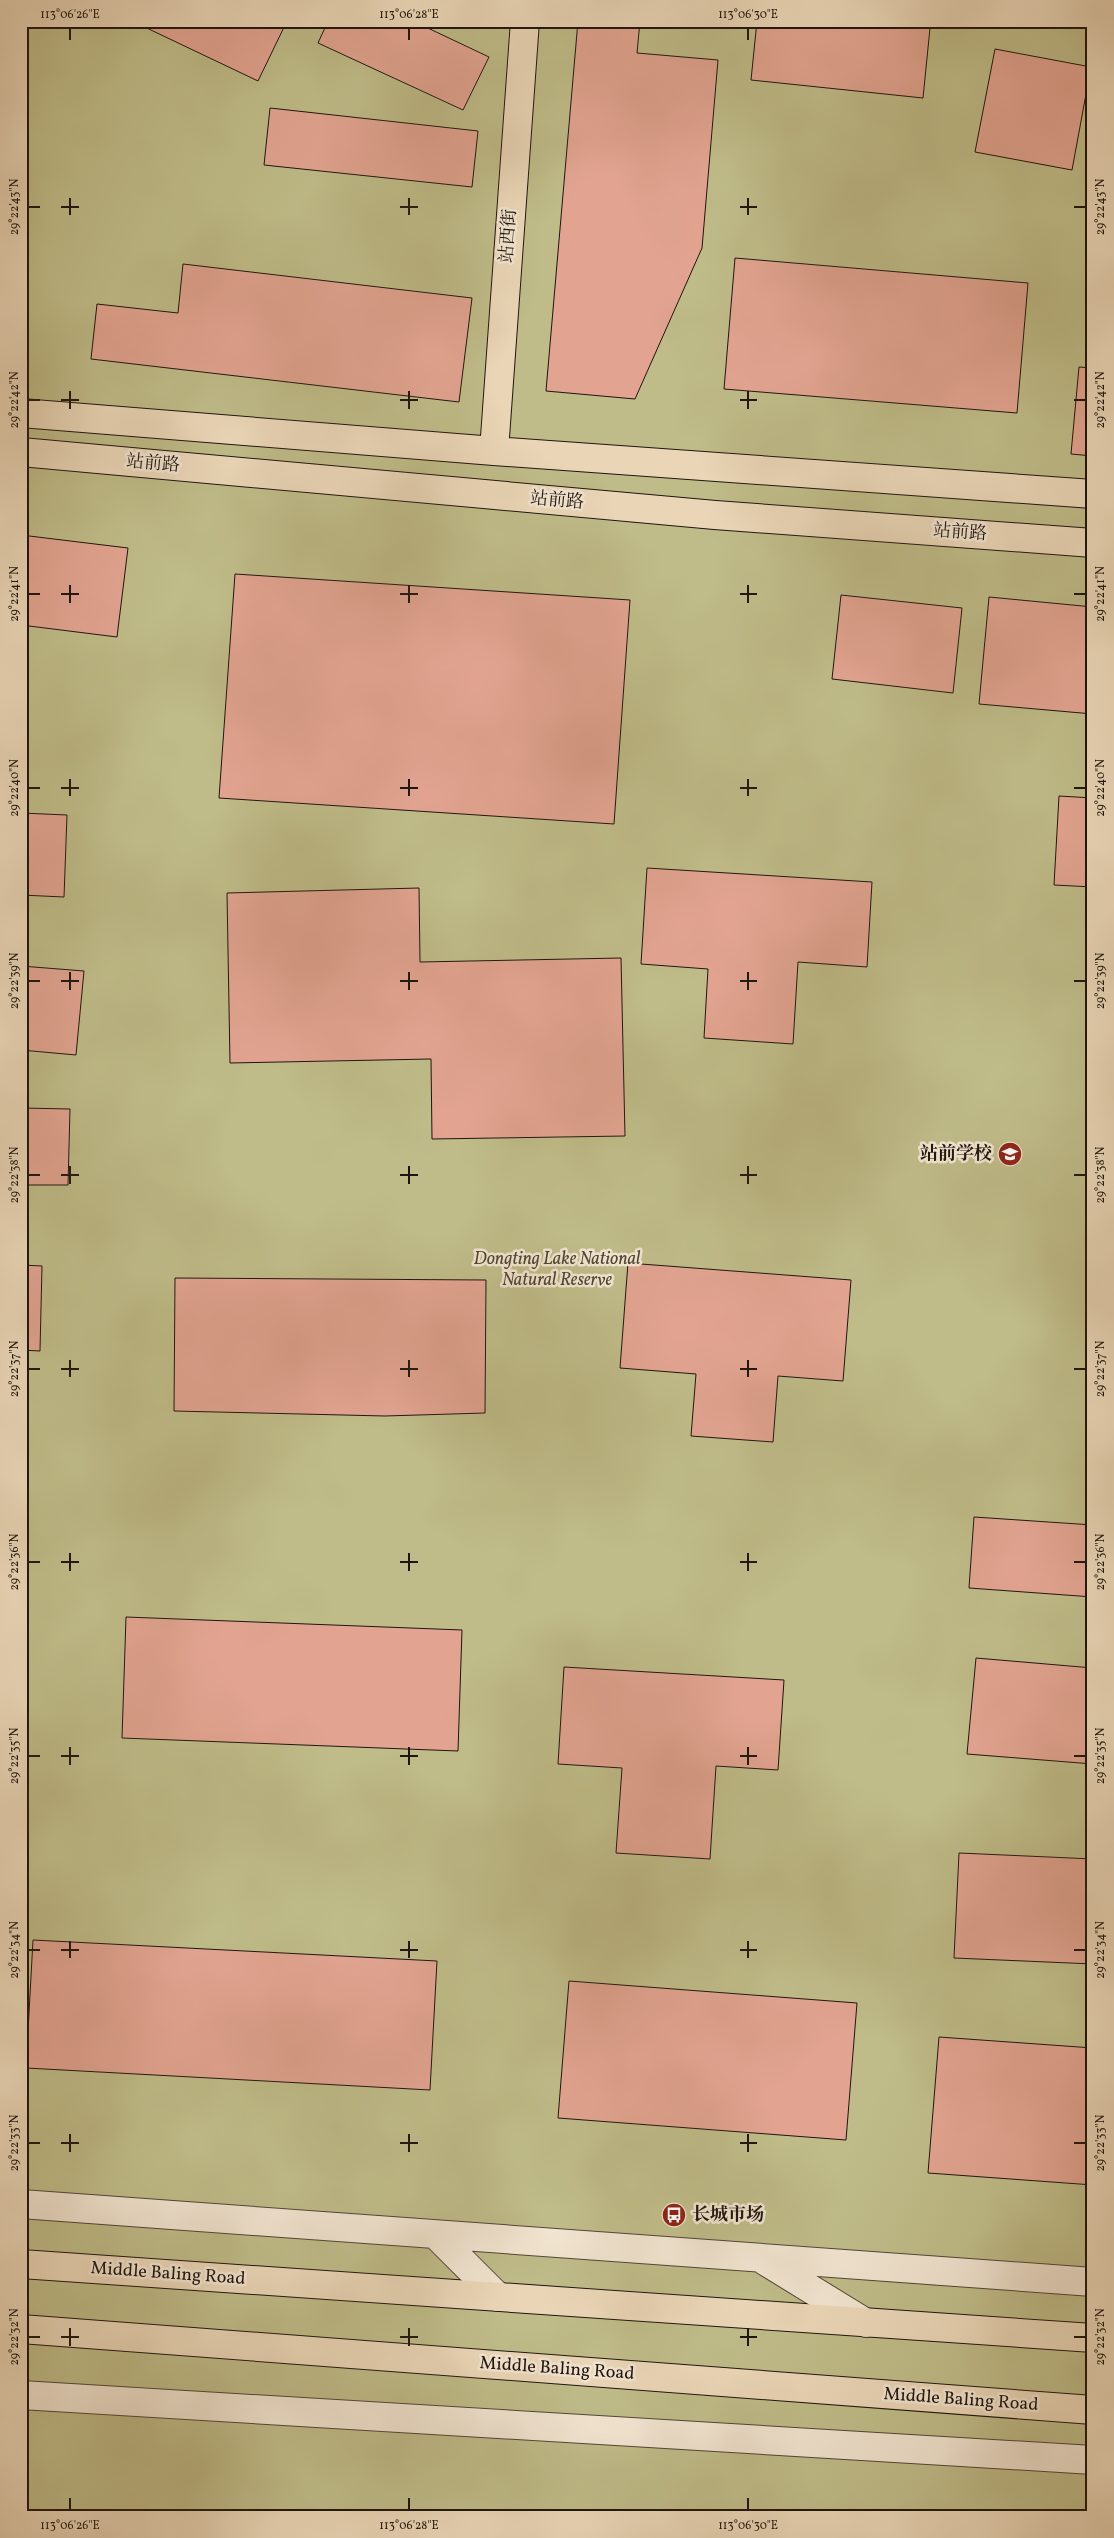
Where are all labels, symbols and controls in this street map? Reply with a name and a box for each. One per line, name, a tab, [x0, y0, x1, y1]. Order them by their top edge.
text: 113°06'26"E	[40, 7, 100, 23]
text: 113°06'28"E	[379, 7, 439, 23]
text: 113°06'30"E	[718, 7, 778, 23]
text: 29°22'43"N	[7, 179, 23, 235]
text: 29°22'43"N	[1093, 179, 1109, 235]
street label: 站西街	[495, 208, 523, 264]
text: 29°22'42"N	[7, 371, 23, 429]
text: 29°22'42"N	[1093, 371, 1109, 429]
street label: 站前路	[125, 449, 181, 479]
street label: 站前路	[529, 486, 585, 516]
street label: 站前路	[932, 519, 988, 547]
text: 29°22'41"N	[7, 566, 23, 622]
text: 29°22'41"N	[1093, 566, 1109, 622]
text: 29°22'40"N	[7, 759, 23, 817]
text: 29°22'40"N	[1093, 759, 1109, 817]
text: 29°22'39"N	[7, 953, 23, 1009]
text: 29°22'39"N	[1093, 953, 1109, 1009]
school or university icon: 站前学校	[997, 1141, 1023, 1167]
place label: 站前学校	[920, 1142, 992, 1167]
text: 29°22'38"N	[7, 1146, 23, 1203]
text: 29°22'38"N	[1093, 1146, 1109, 1203]
park label: Dongting Lake National Natural Reserve	[473, 1247, 641, 1293]
text: 29°22'37"N	[7, 1341, 23, 1397]
text: 29°22'37"N	[1093, 1341, 1109, 1397]
text: 29°22'36"N	[7, 1533, 23, 1590]
text: 29°22'36"N	[1093, 1533, 1109, 1590]
text: 29°22'35"N	[7, 1728, 23, 1784]
text: 29°22'35"N	[1093, 1728, 1109, 1784]
text: 29°22'34"N	[7, 1921, 23, 1979]
text: 29°22'34"N	[1093, 1921, 1109, 1979]
text: 29°22'33"N	[7, 2114, 23, 2171]
text: 29°22'33"N	[1093, 2114, 1109, 2171]
bus stop icon: 长城市场	[661, 2202, 687, 2228]
place label: 长城市场	[692, 2203, 764, 2228]
street label: Middle Baling Road	[90, 2256, 246, 2292]
text: 29°22'32"N	[7, 2308, 23, 2366]
text: 29°22'32"N	[1093, 2308, 1109, 2366]
street label: Middle Baling Road	[479, 2351, 635, 2387]
street label: Middle Baling Road	[883, 2382, 1039, 2418]
text: 113°06'26"E	[40, 2518, 100, 2534]
text: 113°06'28"E	[379, 2518, 439, 2534]
text: 113°06'30"E	[718, 2518, 778, 2534]

